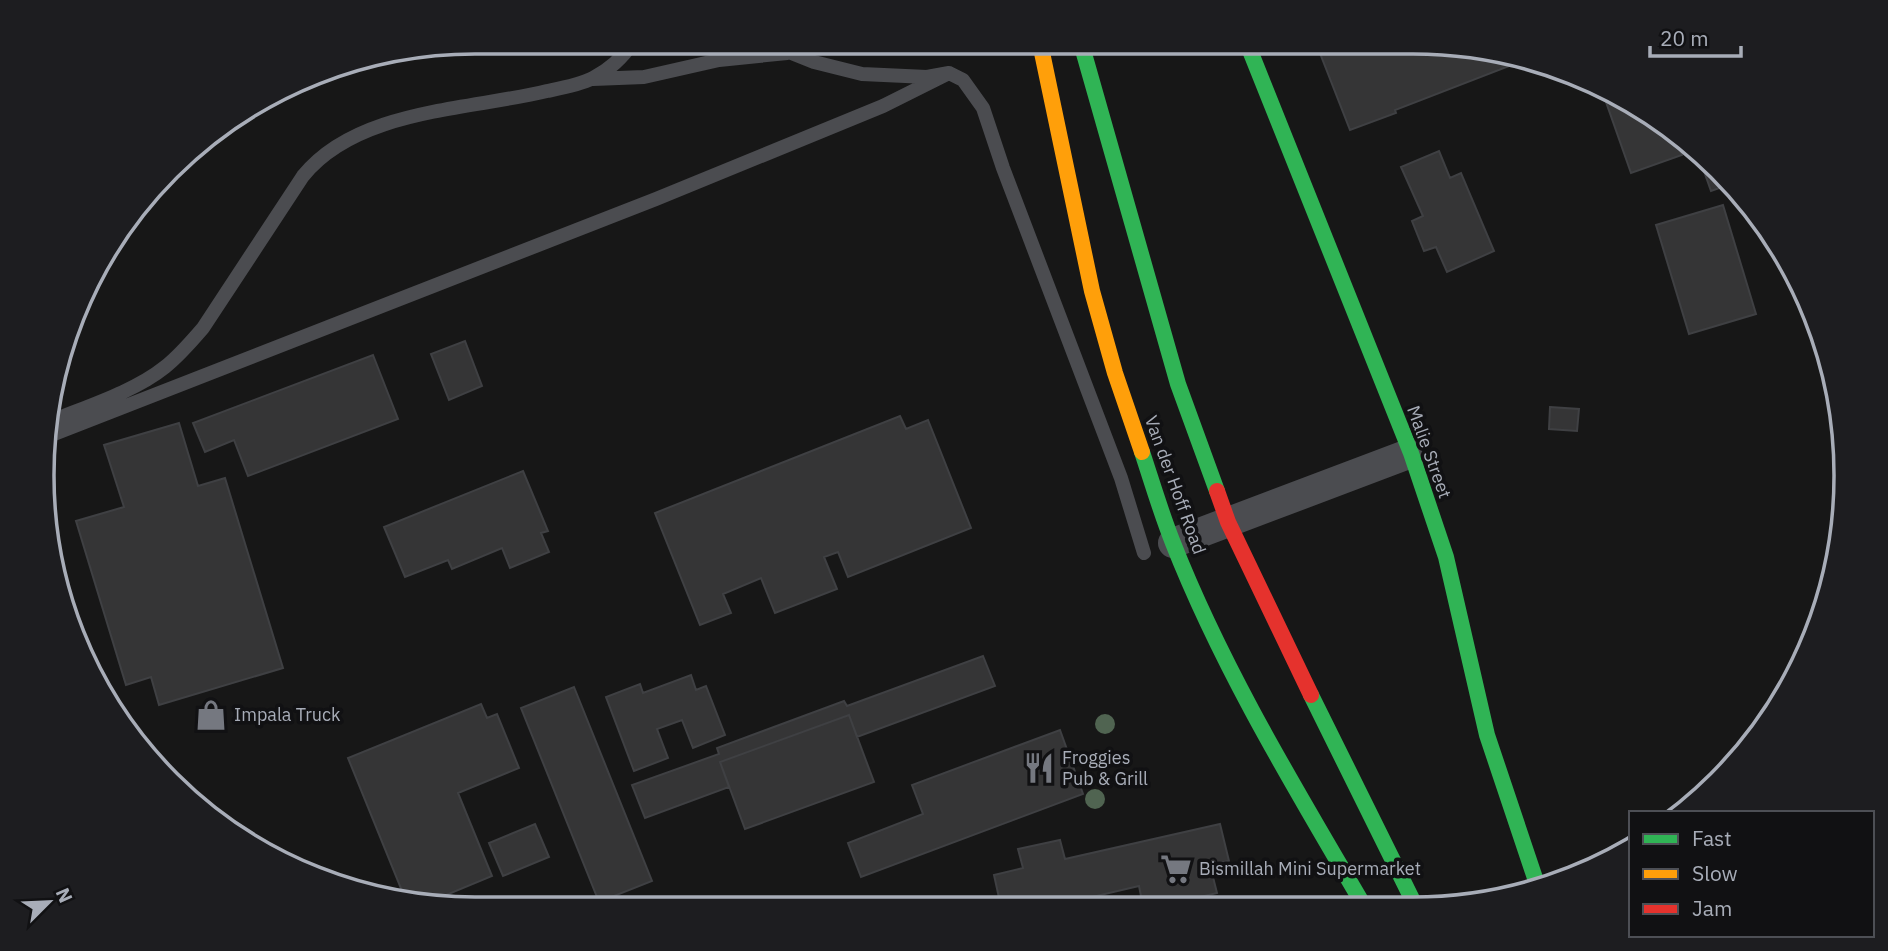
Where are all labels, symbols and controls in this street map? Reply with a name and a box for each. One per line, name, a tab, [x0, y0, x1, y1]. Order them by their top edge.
scale bar	[1650, 14, 1741, 58]
text: 20 m	[1660, 24, 1709, 52]
street label: Malie Street	[1402, 402, 1457, 501]
street label: Van der Hoff Road	[1140, 412, 1211, 557]
shop icon: Impala Truck	[194, 698, 228, 732]
place label: Impala Truck	[234, 703, 341, 726]
place label: Froggies Pub & Grill	[1062, 746, 1148, 790]
restaurant icon: Froggies Pub & Grill	[1022, 751, 1056, 785]
legend	[1629, 811, 1874, 937]
text: Fast	[1692, 824, 1732, 852]
supermarket icon: Bismillah Mini Supermarket	[1159, 852, 1193, 886]
place label: Bismillah Mini Supermarket	[1199, 857, 1421, 880]
text: Slow	[1692, 859, 1738, 887]
north arrow	[14, 867, 84, 937]
text: N	[51, 884, 78, 906]
text: Jam	[1692, 894, 1732, 922]

